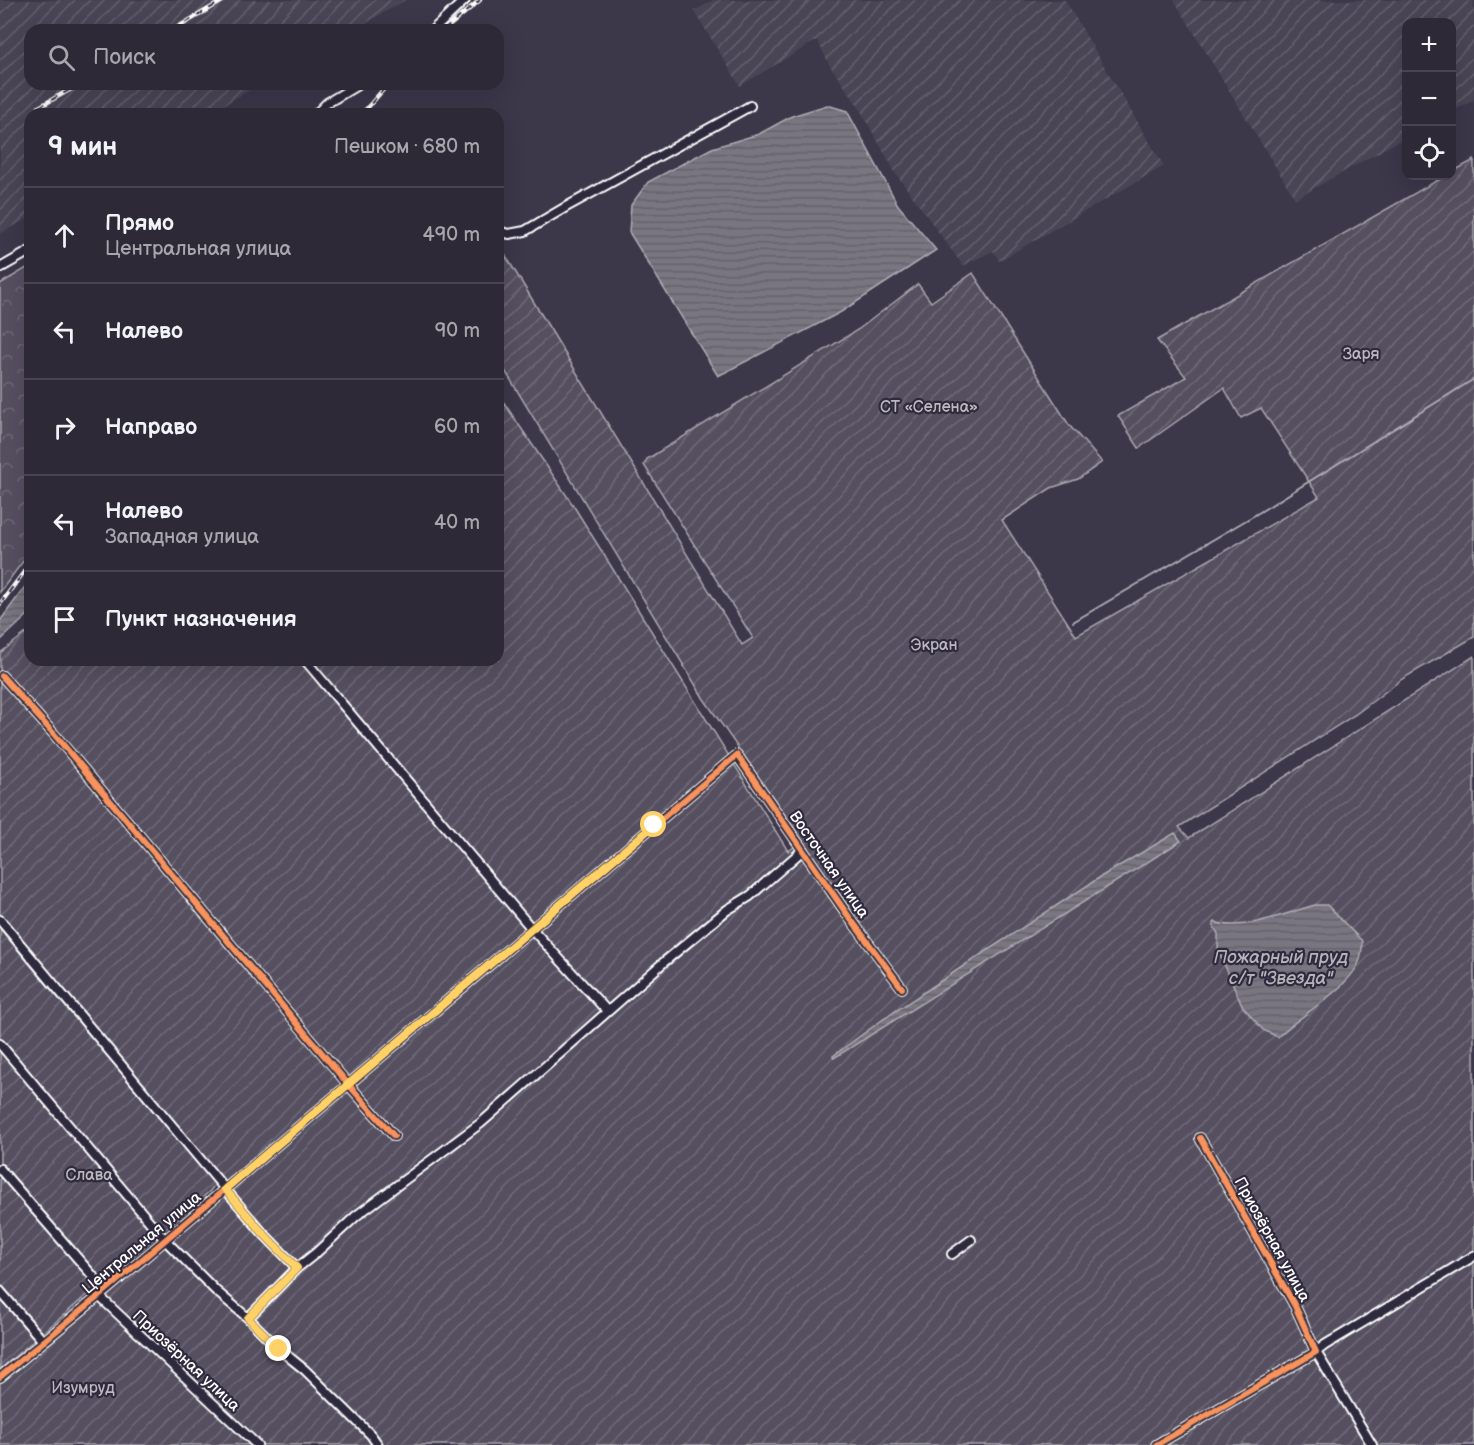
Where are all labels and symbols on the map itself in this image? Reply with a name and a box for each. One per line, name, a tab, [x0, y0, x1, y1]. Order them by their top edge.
park label: Заря	[1343, 345, 1379, 364]
park label: СТ «Селена»	[880, 398, 978, 417]
park label: Экран	[911, 636, 957, 655]
street label: Восточная улица	[785, 808, 873, 922]
route start	[640, 811, 666, 837]
water label: Пожарный пруд с/т "Звезда"	[1214, 947, 1348, 989]
park label: Слава	[65, 1166, 113, 1185]
street label: Приозёрная улица	[1230, 1174, 1314, 1306]
street label: Центральная улица	[79, 1188, 206, 1298]
street label: Приозёрная улица	[128, 1307, 244, 1416]
route end	[265, 1335, 291, 1361]
park label: Изумруд	[51, 1379, 115, 1398]

